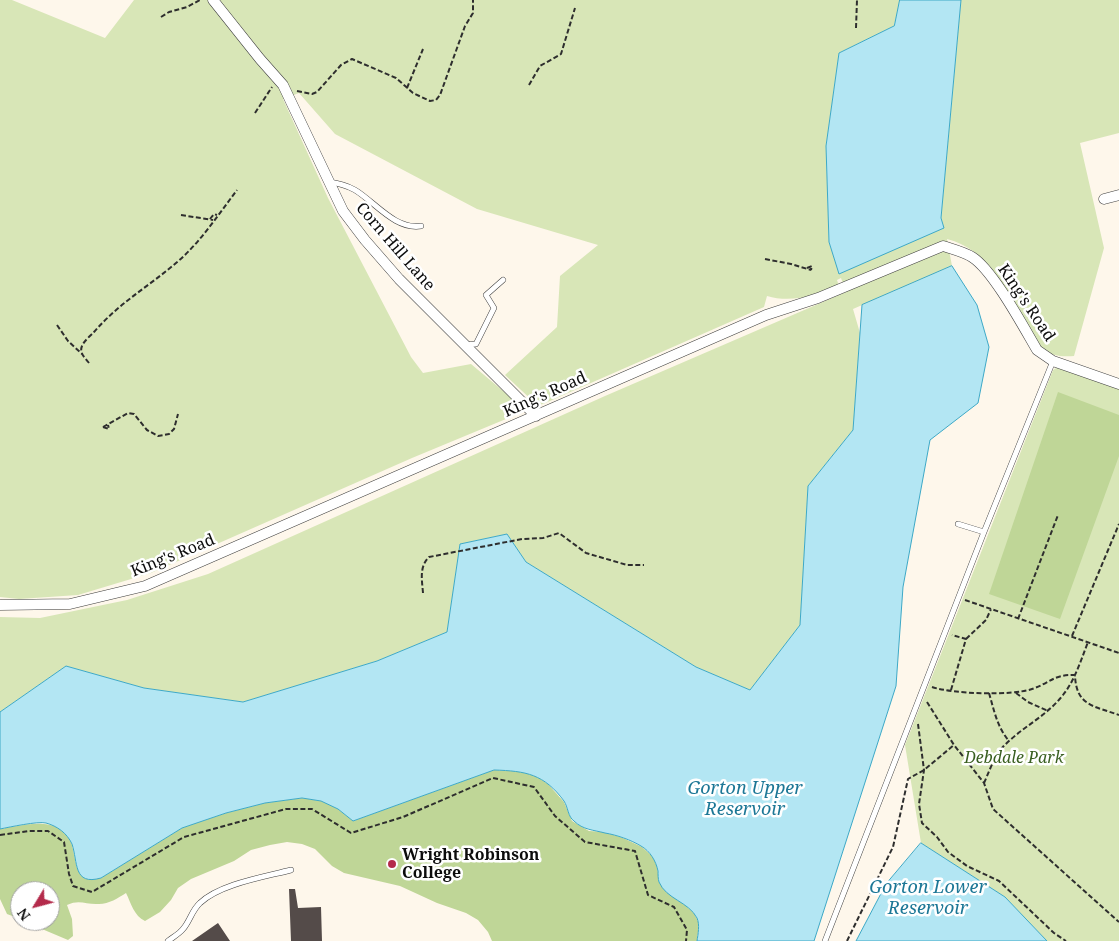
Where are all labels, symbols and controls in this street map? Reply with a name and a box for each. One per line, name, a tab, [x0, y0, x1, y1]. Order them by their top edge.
street label: Corn Hill Lane	[351, 199, 439, 295]
street label: King's Road	[993, 261, 1059, 345]
street label: King's Road	[501, 368, 589, 422]
street label: King's Road	[128, 530, 218, 582]
park label: Debdale Park	[964, 748, 1064, 768]
water label: Gorton Upper Reservoir	[687, 778, 803, 821]
place label: Wright Robinson College	[402, 845, 539, 883]
marker: Wright Robinson College	[386, 858, 398, 870]
water label: Gorton Lower Reservoir	[869, 877, 987, 920]
north arrow	[10, 881, 60, 931]
text: N	[13, 905, 34, 925]

